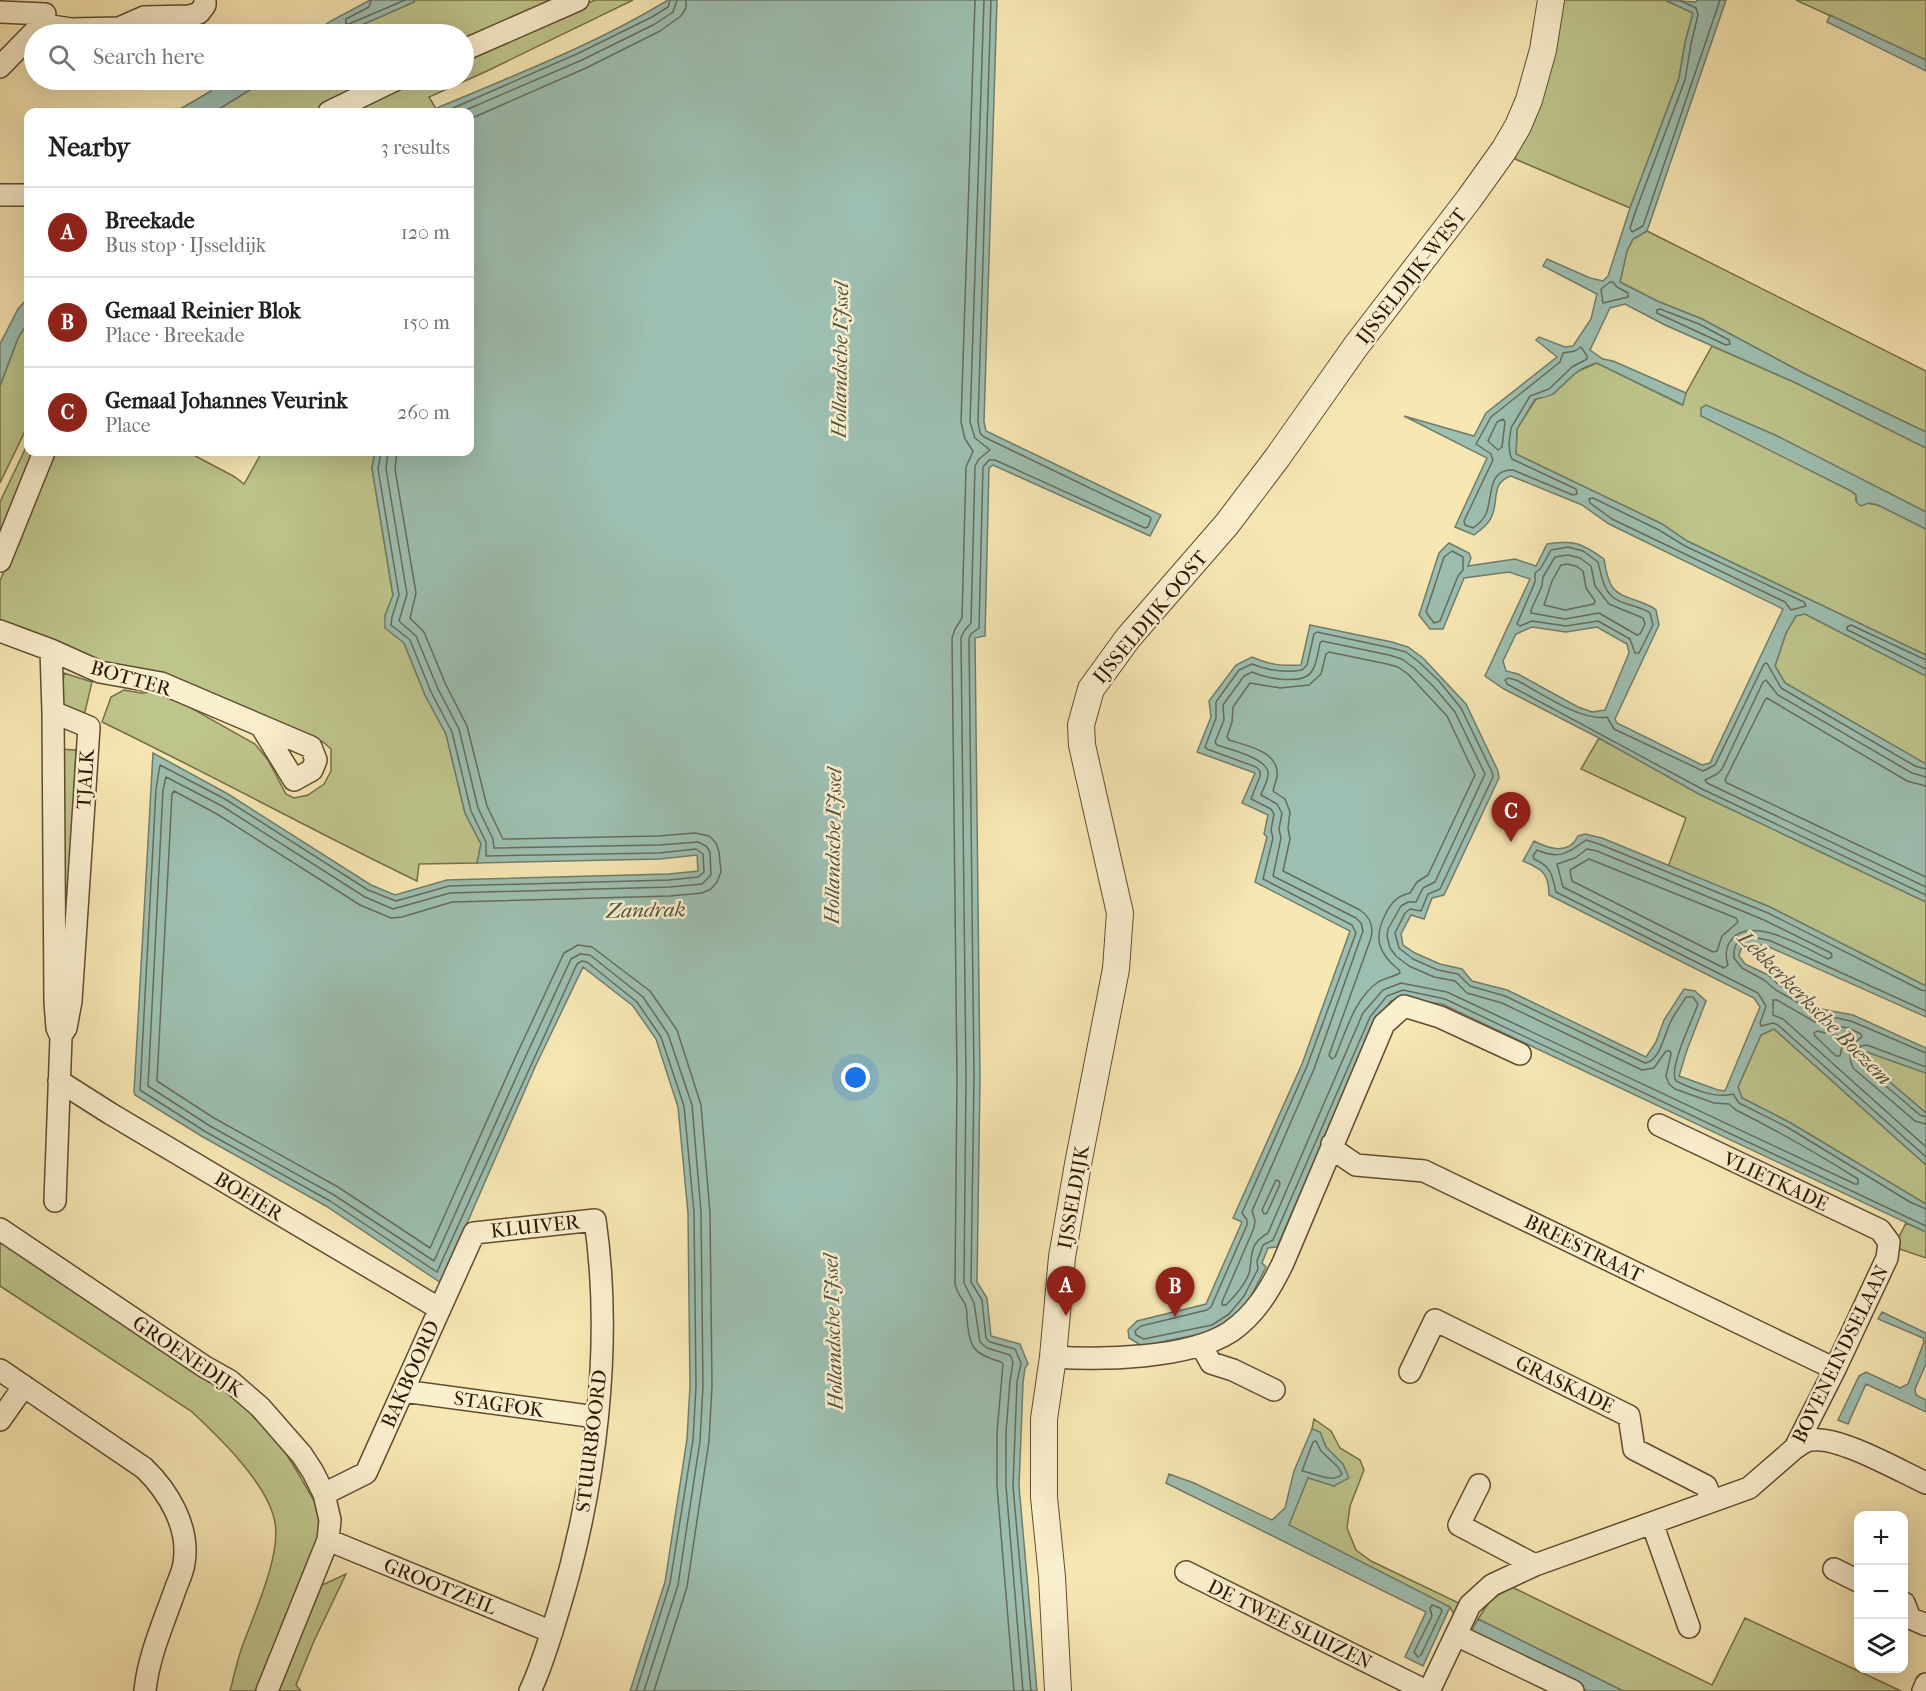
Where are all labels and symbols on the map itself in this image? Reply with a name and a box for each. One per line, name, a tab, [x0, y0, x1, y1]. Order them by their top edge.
street label: IJSSELDIJK-WEST	[1351, 203, 1472, 349]
water label: Hollandsche IJssel	[827, 279, 853, 439]
street label: IJSSELDIJK-OOST	[1088, 546, 1213, 688]
street label: BOTTER	[88, 656, 175, 701]
street label: TJALK	[72, 747, 99, 810]
water label: Hollandsche IJssel	[820, 765, 846, 925]
pin: C	[1492, 792, 1530, 842]
water label: Zandrak	[604, 897, 686, 923]
water label: Lekkerkerksche Boezem	[1732, 925, 1897, 1090]
your location	[841, 1063, 870, 1092]
street label: IJSSELDIJK	[1053, 1142, 1094, 1251]
street label: VLIETKADE	[1719, 1147, 1832, 1216]
street label: BOEIER	[211, 1167, 288, 1226]
street label: KLUIVER	[489, 1210, 582, 1243]
street label: BREESTRAAT	[1521, 1210, 1647, 1287]
water label: Hollandsche IJssel	[818, 1251, 848, 1411]
street label: BOVENEINDSELAAN	[1787, 1261, 1894, 1447]
pin: A	[1046, 1266, 1086, 1316]
pin: B	[1156, 1268, 1194, 1317]
street label: GROENEDIJK	[128, 1311, 248, 1403]
street label: BAKBOORD	[377, 1317, 444, 1431]
street label: GRASKADE	[1512, 1351, 1618, 1418]
street label: STUURBOORD	[571, 1368, 612, 1514]
street label: STAGFOK	[452, 1387, 547, 1422]
street label: GROOTZEIL	[380, 1554, 499, 1619]
street label: DE TWEE SLUIZEN	[1204, 1575, 1376, 1674]

